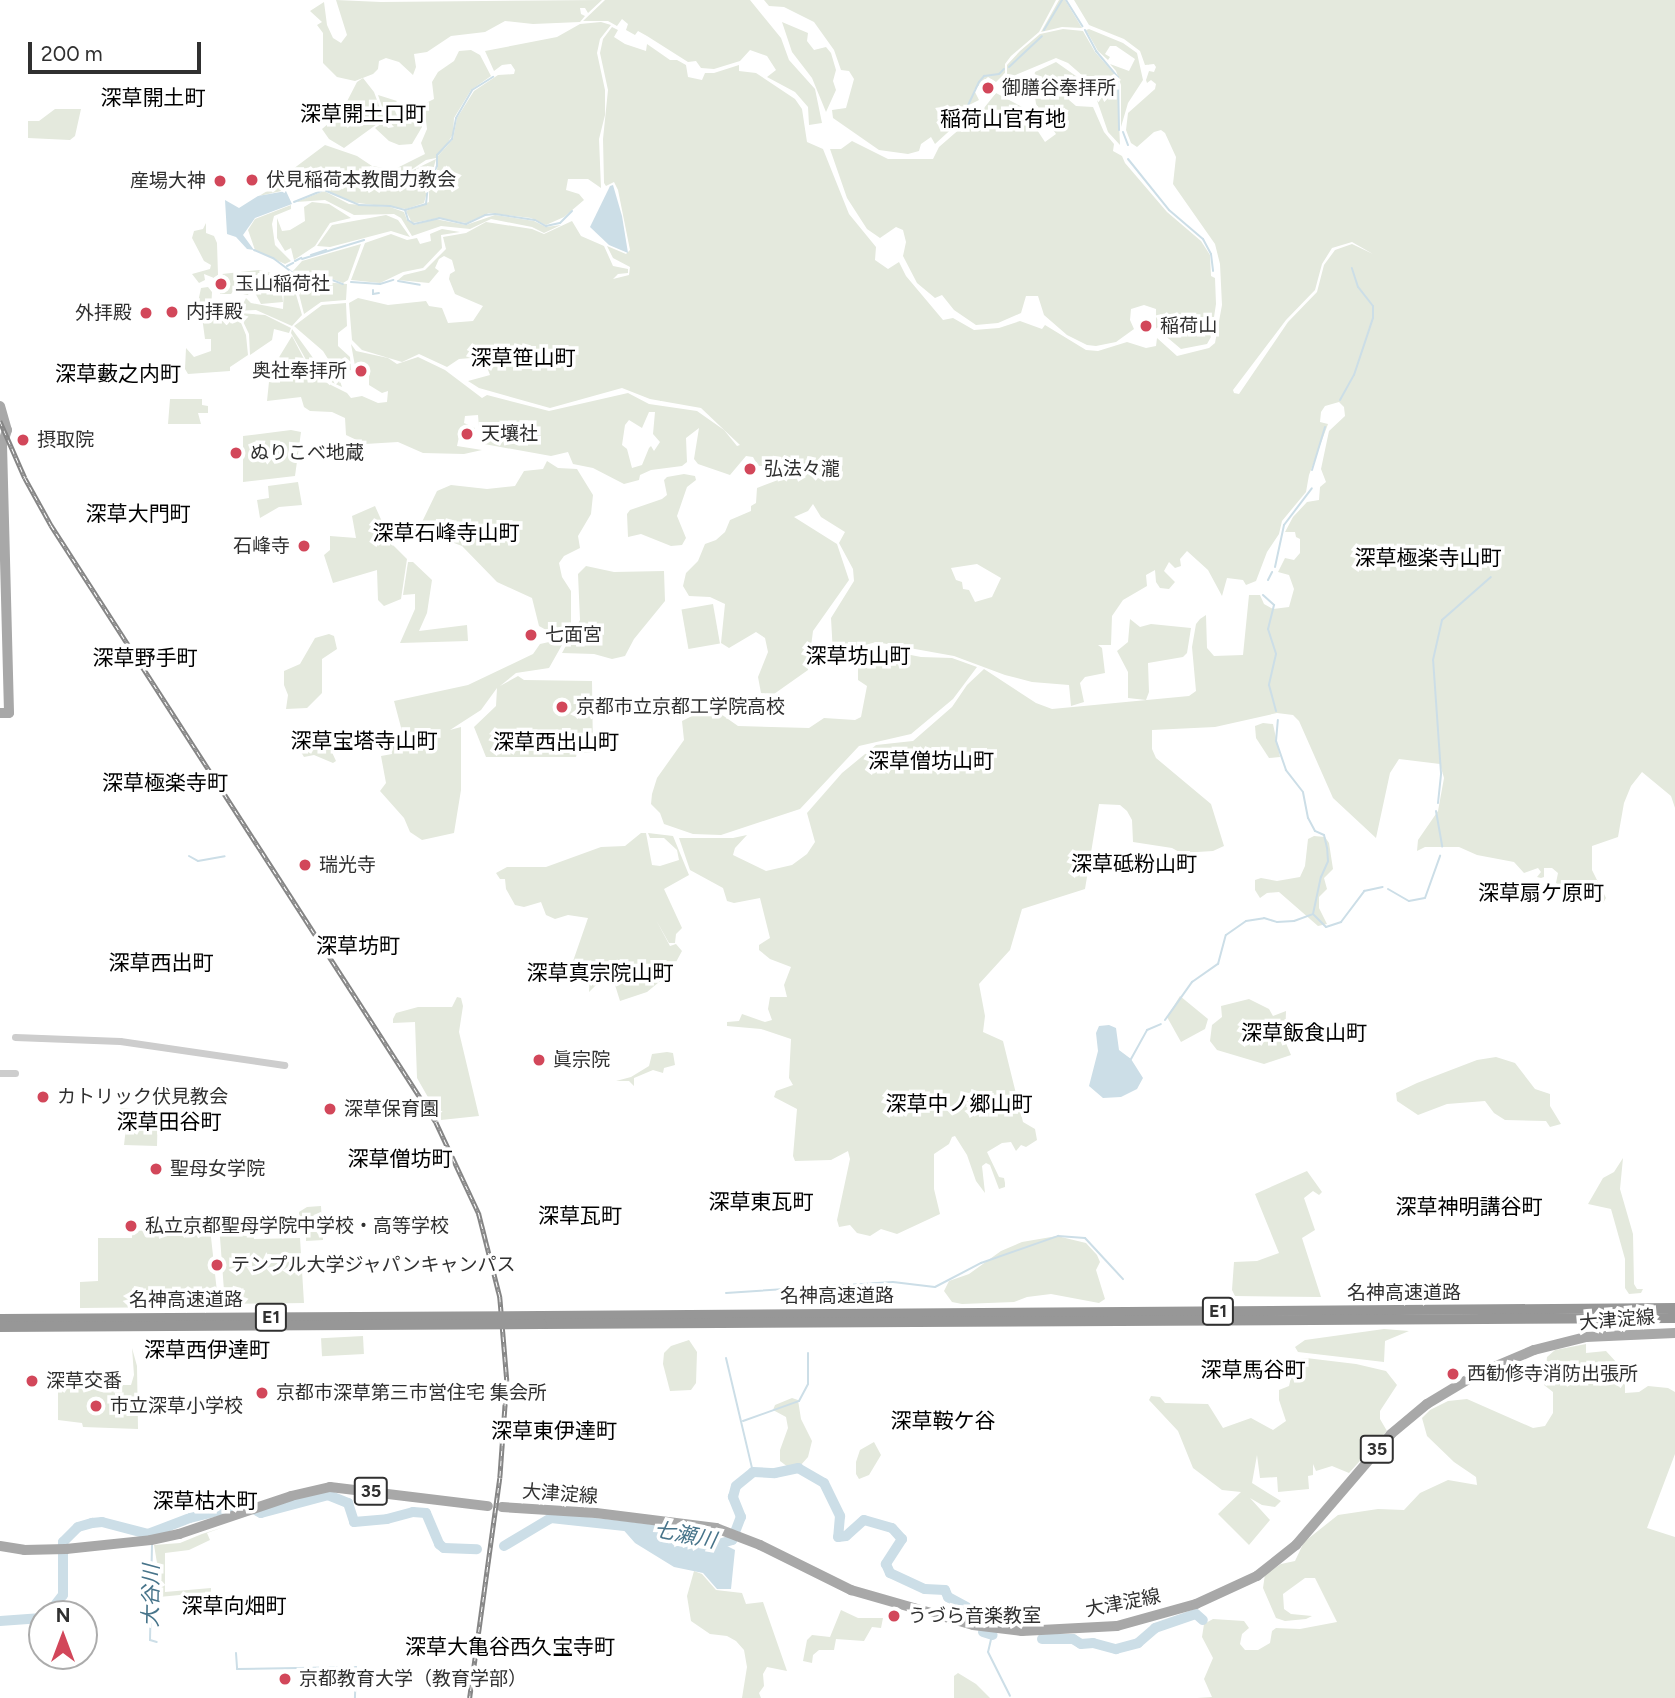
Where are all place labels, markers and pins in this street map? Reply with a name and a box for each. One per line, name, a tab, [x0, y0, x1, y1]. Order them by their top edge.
place label: 御膳谷奉拝所	[1002, 77, 1116, 99]
marker: 御膳谷奉拝所	[980, 80, 996, 96]
place label: 伏見稲荷本教間力教会	[266, 169, 456, 191]
place label: 産場大神	[130, 170, 206, 192]
marker: 伏見稲荷本教間力教会	[244, 172, 260, 188]
marker: 産場大神	[212, 173, 228, 189]
place label: 玉山稲荷社	[235, 273, 330, 295]
marker: 玉山稲荷社	[213, 276, 229, 292]
place label: 内拝殿	[186, 301, 243, 323]
place label: 外拝殿	[75, 302, 132, 324]
marker: 内拝殿	[164, 304, 180, 320]
marker: 外拝殿	[138, 305, 154, 321]
place label: 稲荷山	[1160, 315, 1217, 337]
marker: 稲荷山	[1138, 318, 1154, 334]
place label: 奥社奉拝所	[252, 360, 347, 382]
marker: 奥社奉拝所	[353, 363, 369, 379]
place label: 天壤社	[481, 423, 538, 445]
marker: 天壤社	[459, 426, 475, 442]
place label: 摂取院	[37, 429, 94, 451]
marker: 摂取院	[15, 432, 31, 448]
place label: ぬりこべ地蔵	[250, 442, 364, 464]
marker: ぬりこべ地蔵	[228, 445, 244, 461]
place label: 弘法々瀧	[764, 458, 840, 480]
marker: 弘法々瀧	[742, 461, 758, 477]
place label: 石峰寺	[233, 535, 290, 557]
marker: 石峰寺	[296, 538, 312, 554]
place label: 七面宮	[545, 624, 602, 646]
marker: 七面宮	[523, 627, 539, 643]
place label: 京都市立京都工学院高校	[576, 696, 785, 718]
marker: 京都市立京都工学院高校	[554, 699, 570, 715]
place label: 瑞光寺	[319, 854, 376, 876]
marker: 瑞光寺	[297, 857, 313, 873]
place label: 眞宗院	[553, 1049, 610, 1071]
marker: 眞宗院	[531, 1052, 547, 1068]
place label: カトリック伏見教会	[57, 1086, 228, 1108]
marker: カトリック伏見教会	[35, 1089, 51, 1105]
place label: 深草保育園	[344, 1098, 439, 1120]
marker: 深草保育園	[322, 1101, 338, 1117]
place label: 聖母女学院	[170, 1158, 265, 1180]
marker: 聖母女学院	[148, 1161, 164, 1177]
place label: 私立京都聖母学院中学校・高等学校	[145, 1215, 449, 1237]
marker: 私立京都聖母学院中学校・高等学校	[123, 1218, 139, 1234]
place label: テンプル大学ジャパンキャンパス	[231, 1254, 516, 1276]
marker: テンプル大学ジャパンキャンパス	[209, 1257, 225, 1273]
place label: 西勧修寺消防出張所	[1467, 1363, 1638, 1385]
marker: 西勧修寺消防出張所	[1445, 1366, 1461, 1382]
place label: 深草交番	[46, 1370, 122, 1392]
marker: 深草交番	[24, 1373, 40, 1389]
place label: 京都市深草第三市営住宅 集会所	[276, 1382, 547, 1404]
marker: 京都市深草第三市営住宅 集会所	[254, 1385, 270, 1401]
place label: 市立深草小学校	[110, 1395, 243, 1417]
marker: 市立深草小学校	[88, 1398, 104, 1414]
place label: うづら音楽教室	[908, 1605, 1041, 1627]
marker: うづら音楽教室	[886, 1608, 902, 1624]
place label: 京都教育大学（教育学部）	[299, 1668, 527, 1690]
marker: 京都教育大学（教育学部）	[277, 1671, 293, 1687]

